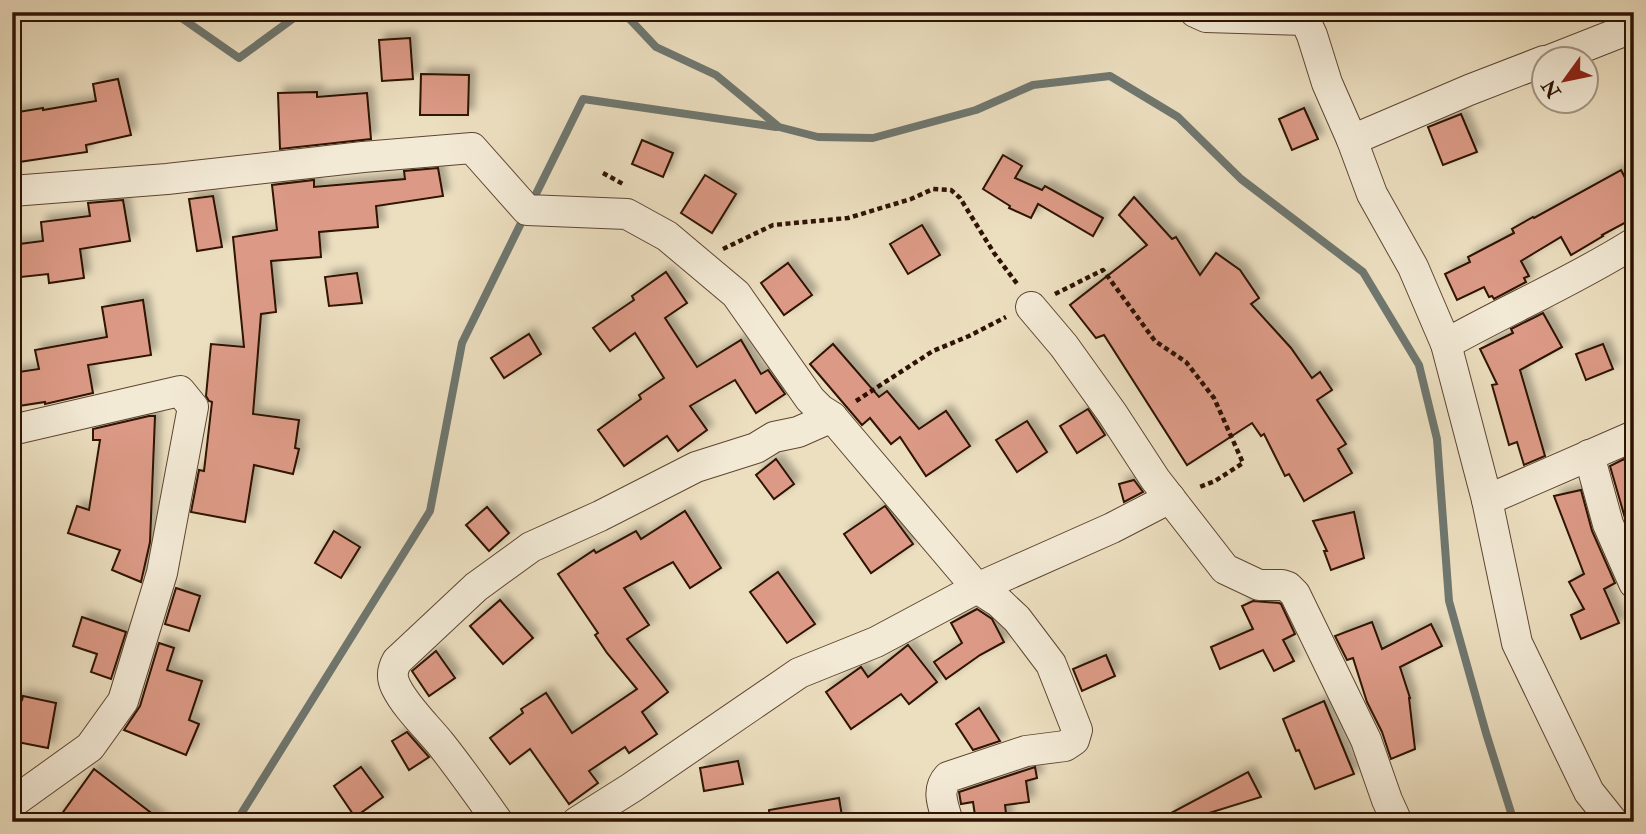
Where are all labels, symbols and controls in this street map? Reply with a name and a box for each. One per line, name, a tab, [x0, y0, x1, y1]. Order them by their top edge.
north arrow	[1530, 46, 1600, 116]
text: N	[1536, 74, 1567, 103]

